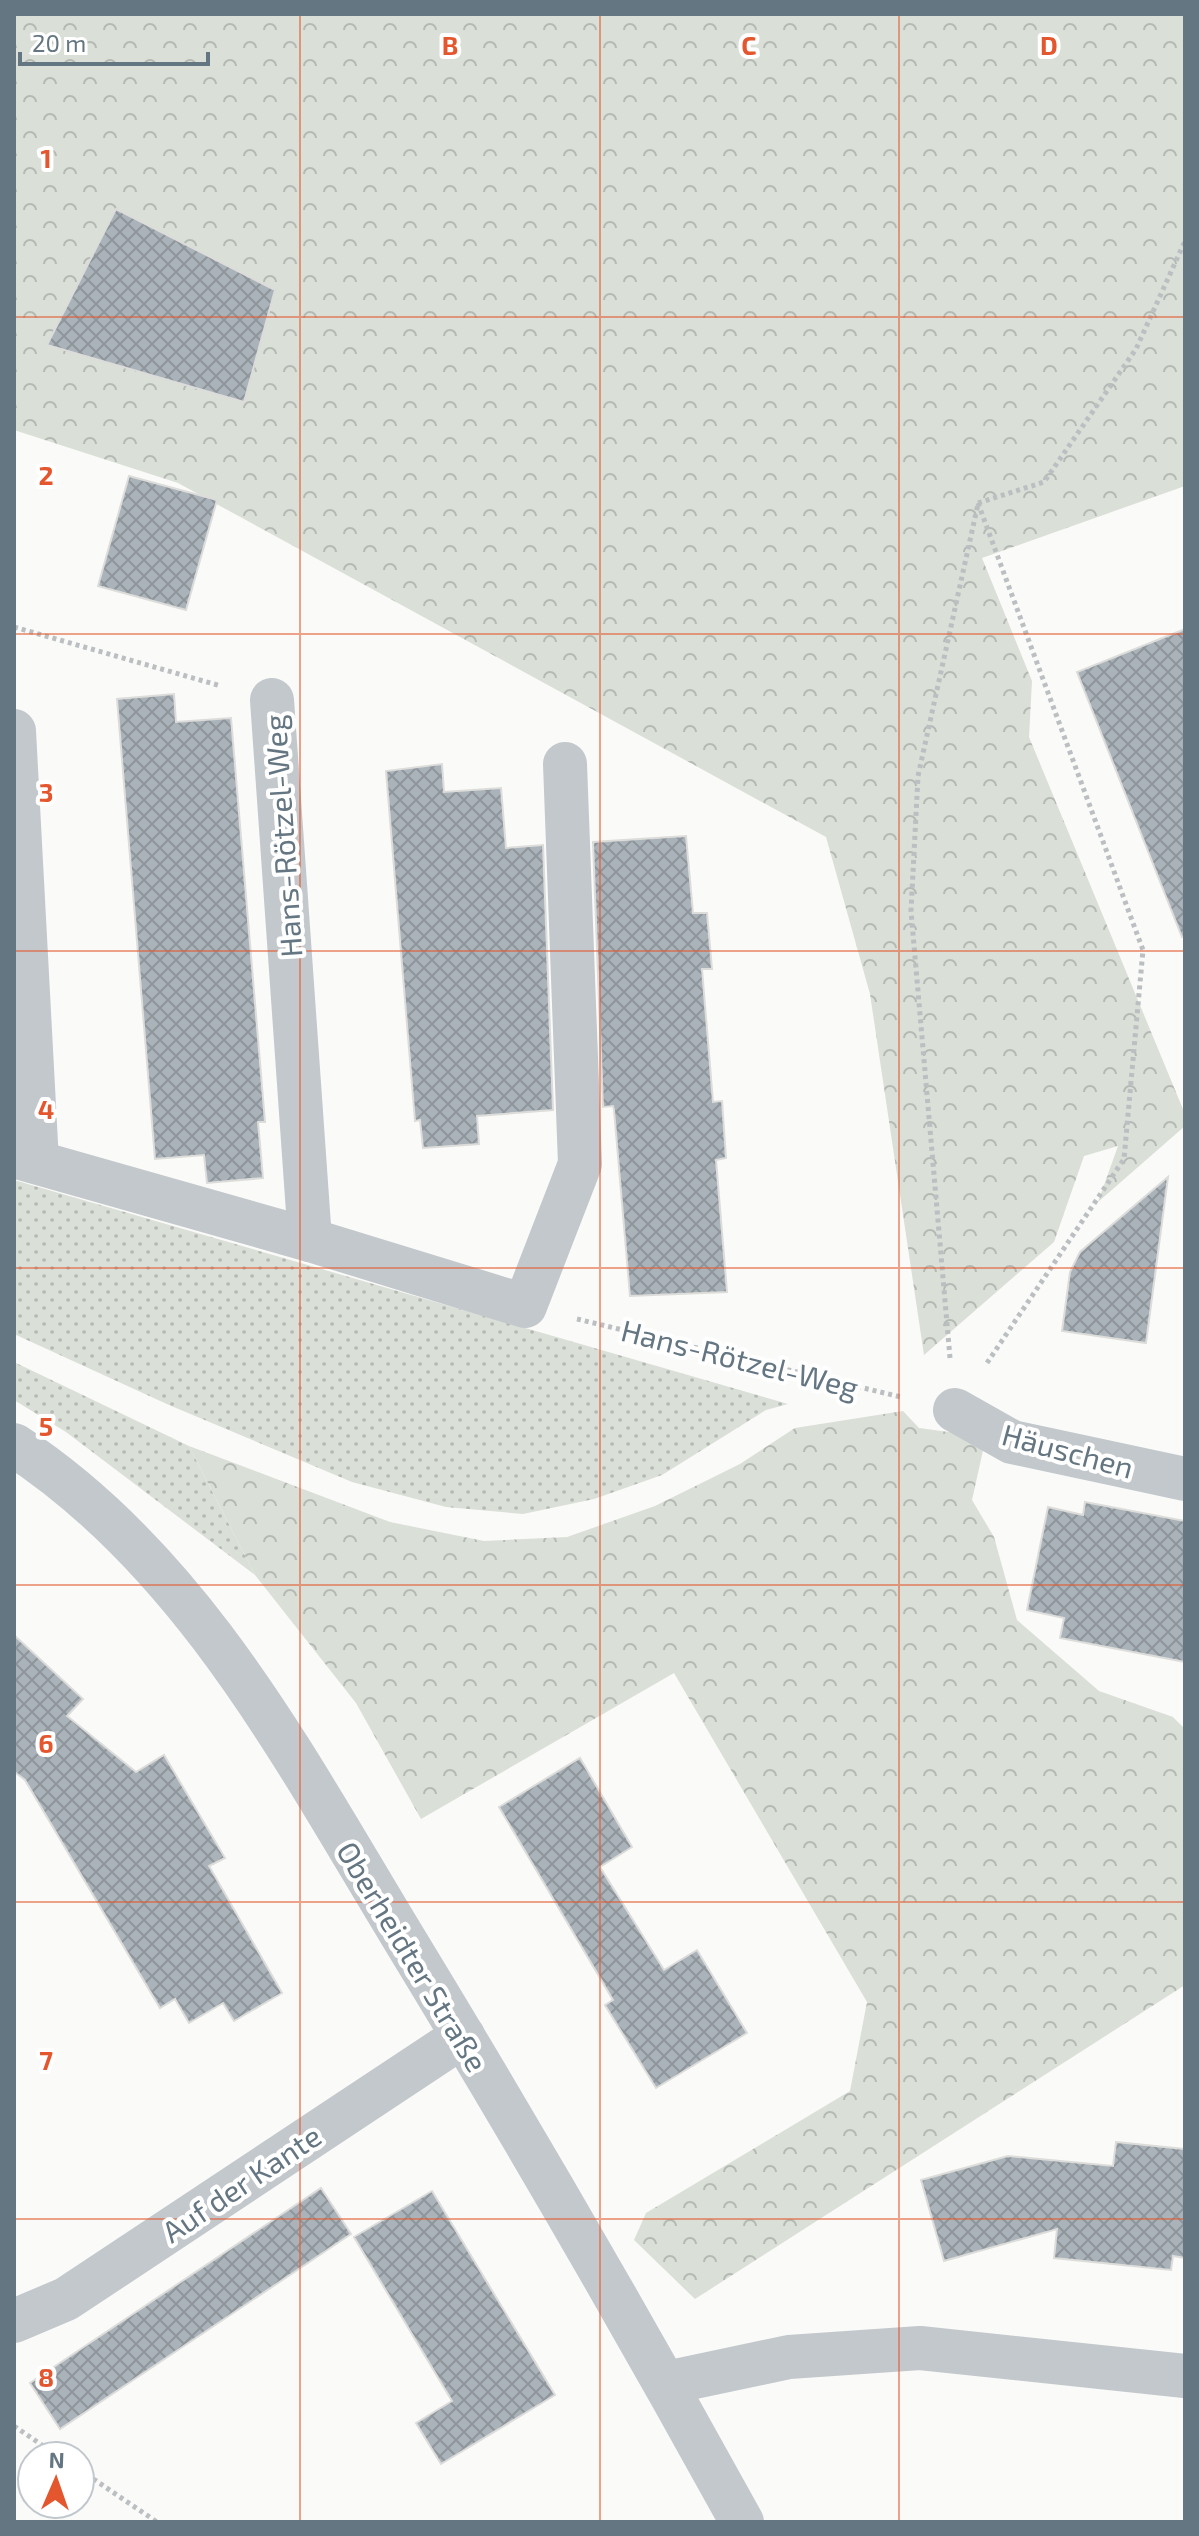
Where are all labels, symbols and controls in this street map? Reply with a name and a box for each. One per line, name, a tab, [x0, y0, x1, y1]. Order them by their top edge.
scale bar	[20, 16, 208, 66]
text: 20 m	[32, 28, 86, 57]
text: B	[442, 29, 458, 60]
text: C	[741, 29, 757, 60]
text: D	[1040, 29, 1058, 60]
text: 1	[40, 142, 52, 173]
text: 2	[38, 459, 54, 490]
street label: Hans-Rötzel-Weg	[256, 713, 308, 959]
text: 3	[39, 776, 53, 807]
text: 4	[38, 1093, 54, 1124]
street label: Hans-Rötzel-Weg	[618, 1311, 863, 1405]
text: 5	[39, 1410, 53, 1441]
street label: Häuschen	[998, 1415, 1138, 1485]
text: 6	[38, 1727, 54, 1758]
street label: Oberheidter Straße	[330, 1834, 496, 2078]
text: 7	[39, 2044, 53, 2075]
street label: Auf der Kante	[155, 2117, 327, 2249]
text: 8	[38, 2361, 54, 2392]
north arrow	[16, 2440, 96, 2520]
text: N	[48, 2446, 65, 2472]

